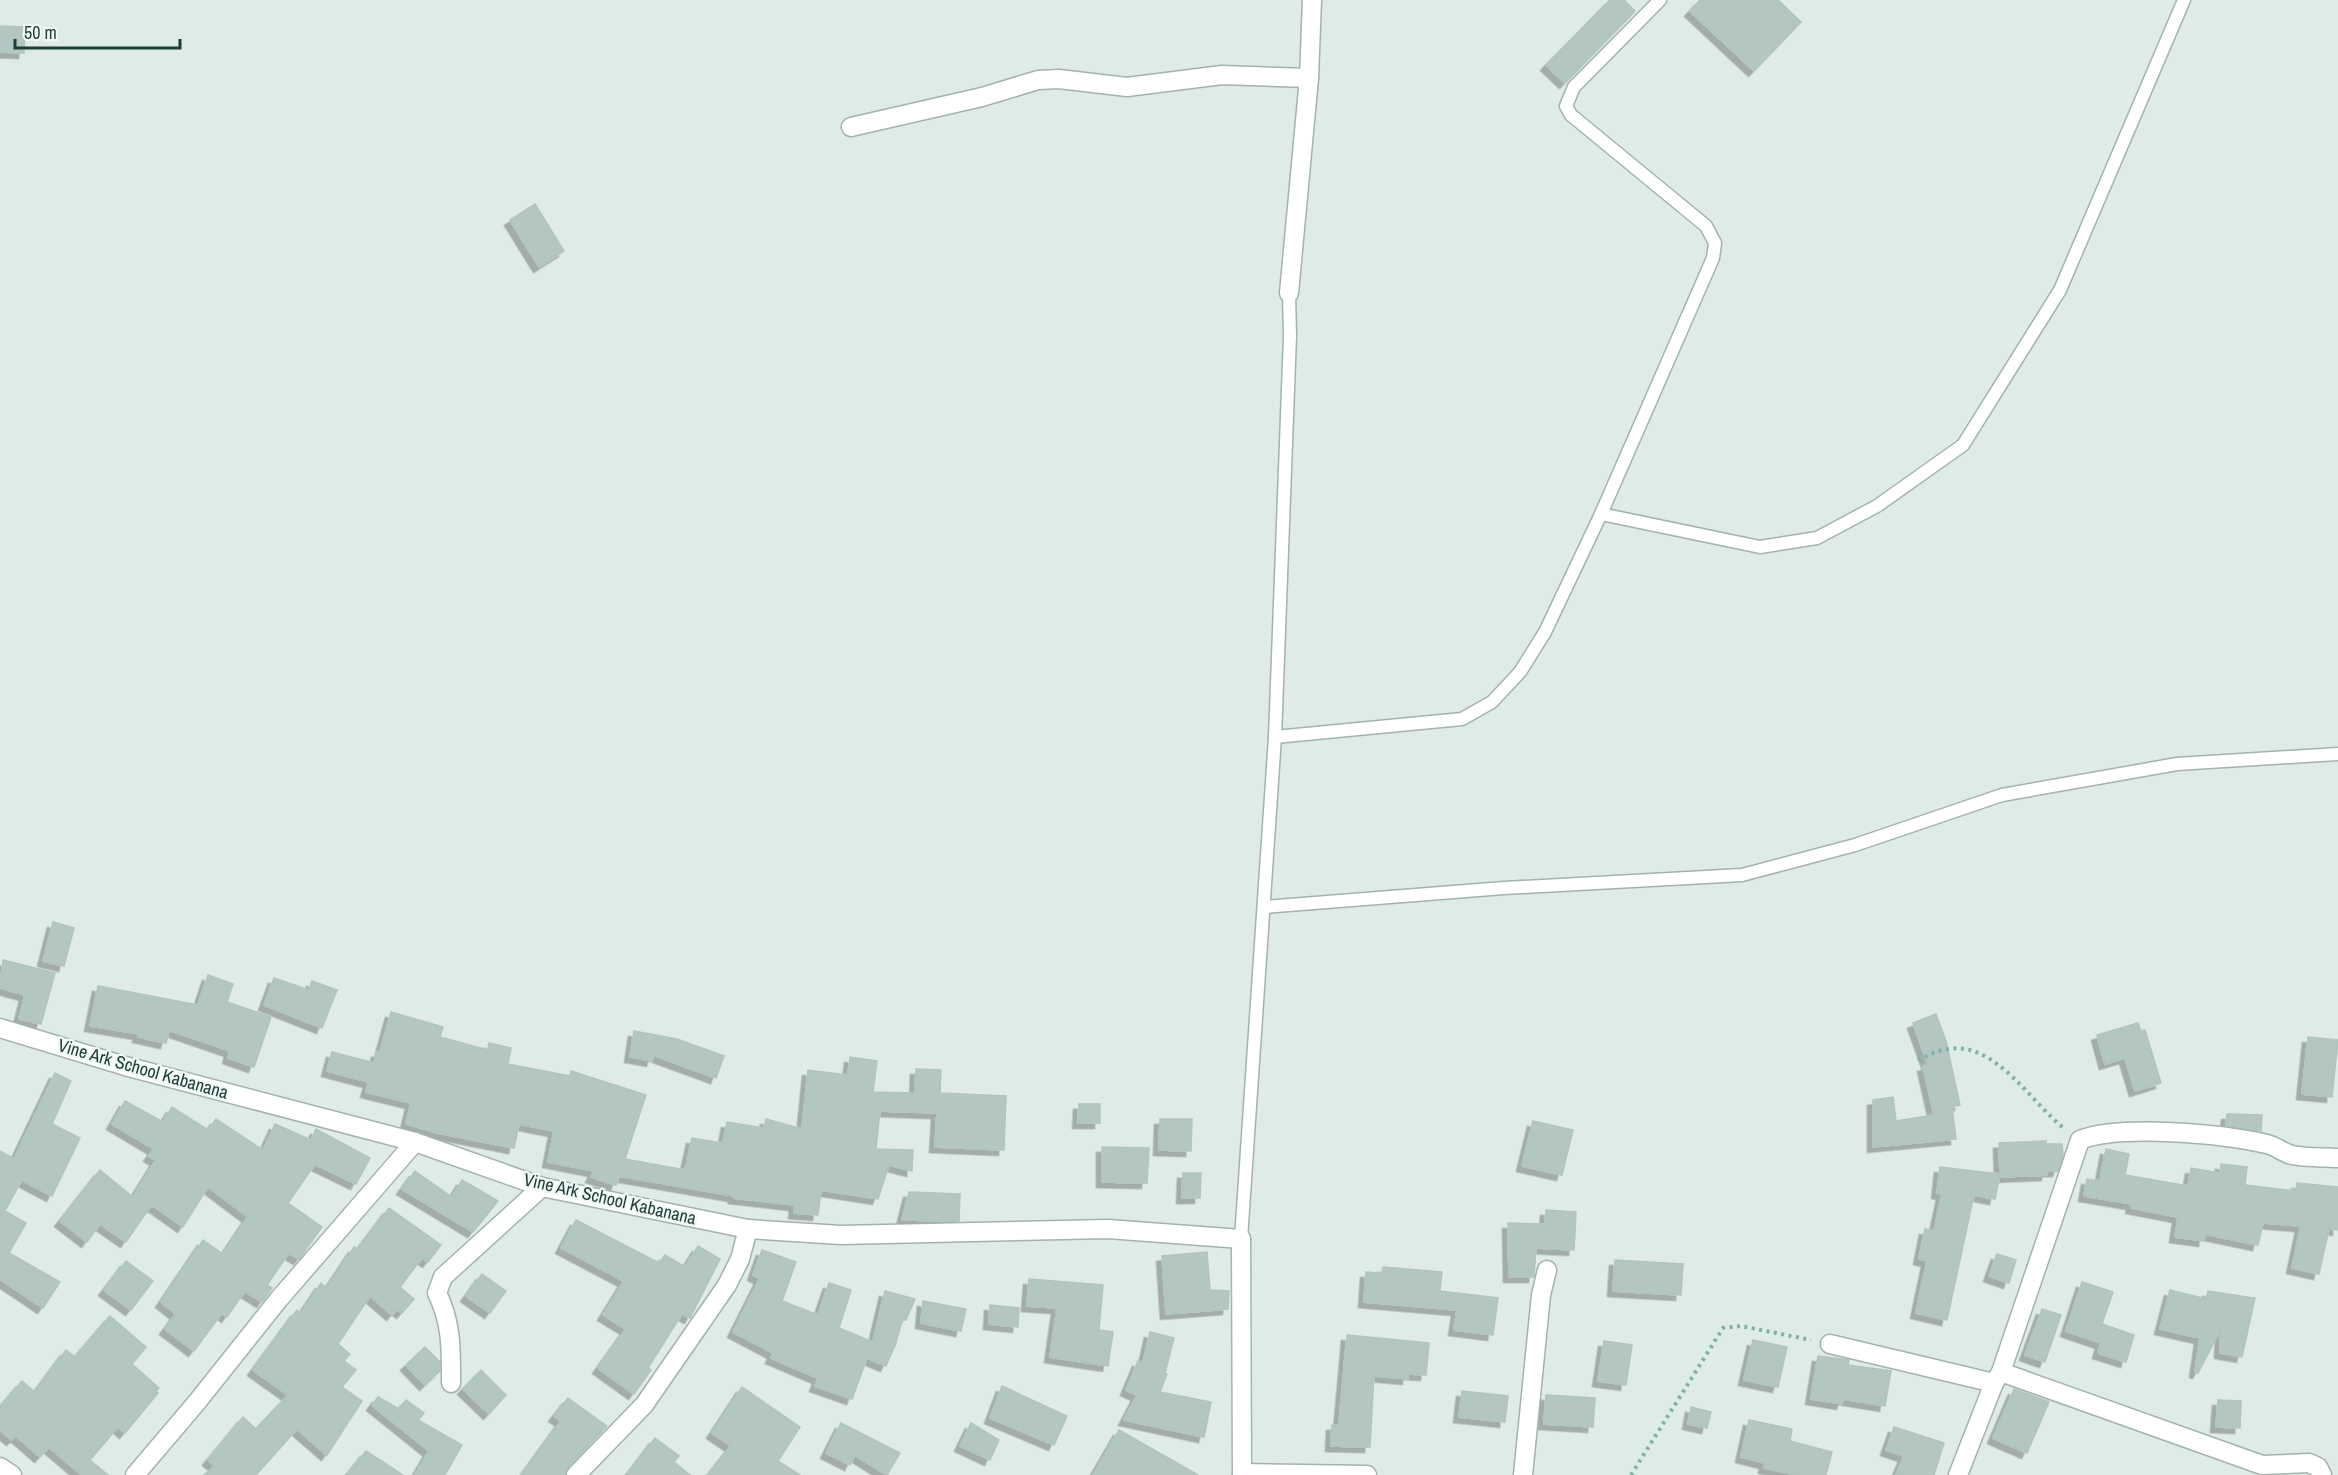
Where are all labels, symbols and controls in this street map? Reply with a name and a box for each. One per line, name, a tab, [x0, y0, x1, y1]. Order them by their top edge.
scale bar	[15, 12, 180, 50]
text: 50 m	[24, 20, 57, 45]
street label: Vine Ark School Kabanana	[55, 1032, 231, 1105]
street label: Vine Ark School Kabanana	[521, 1167, 699, 1231]

